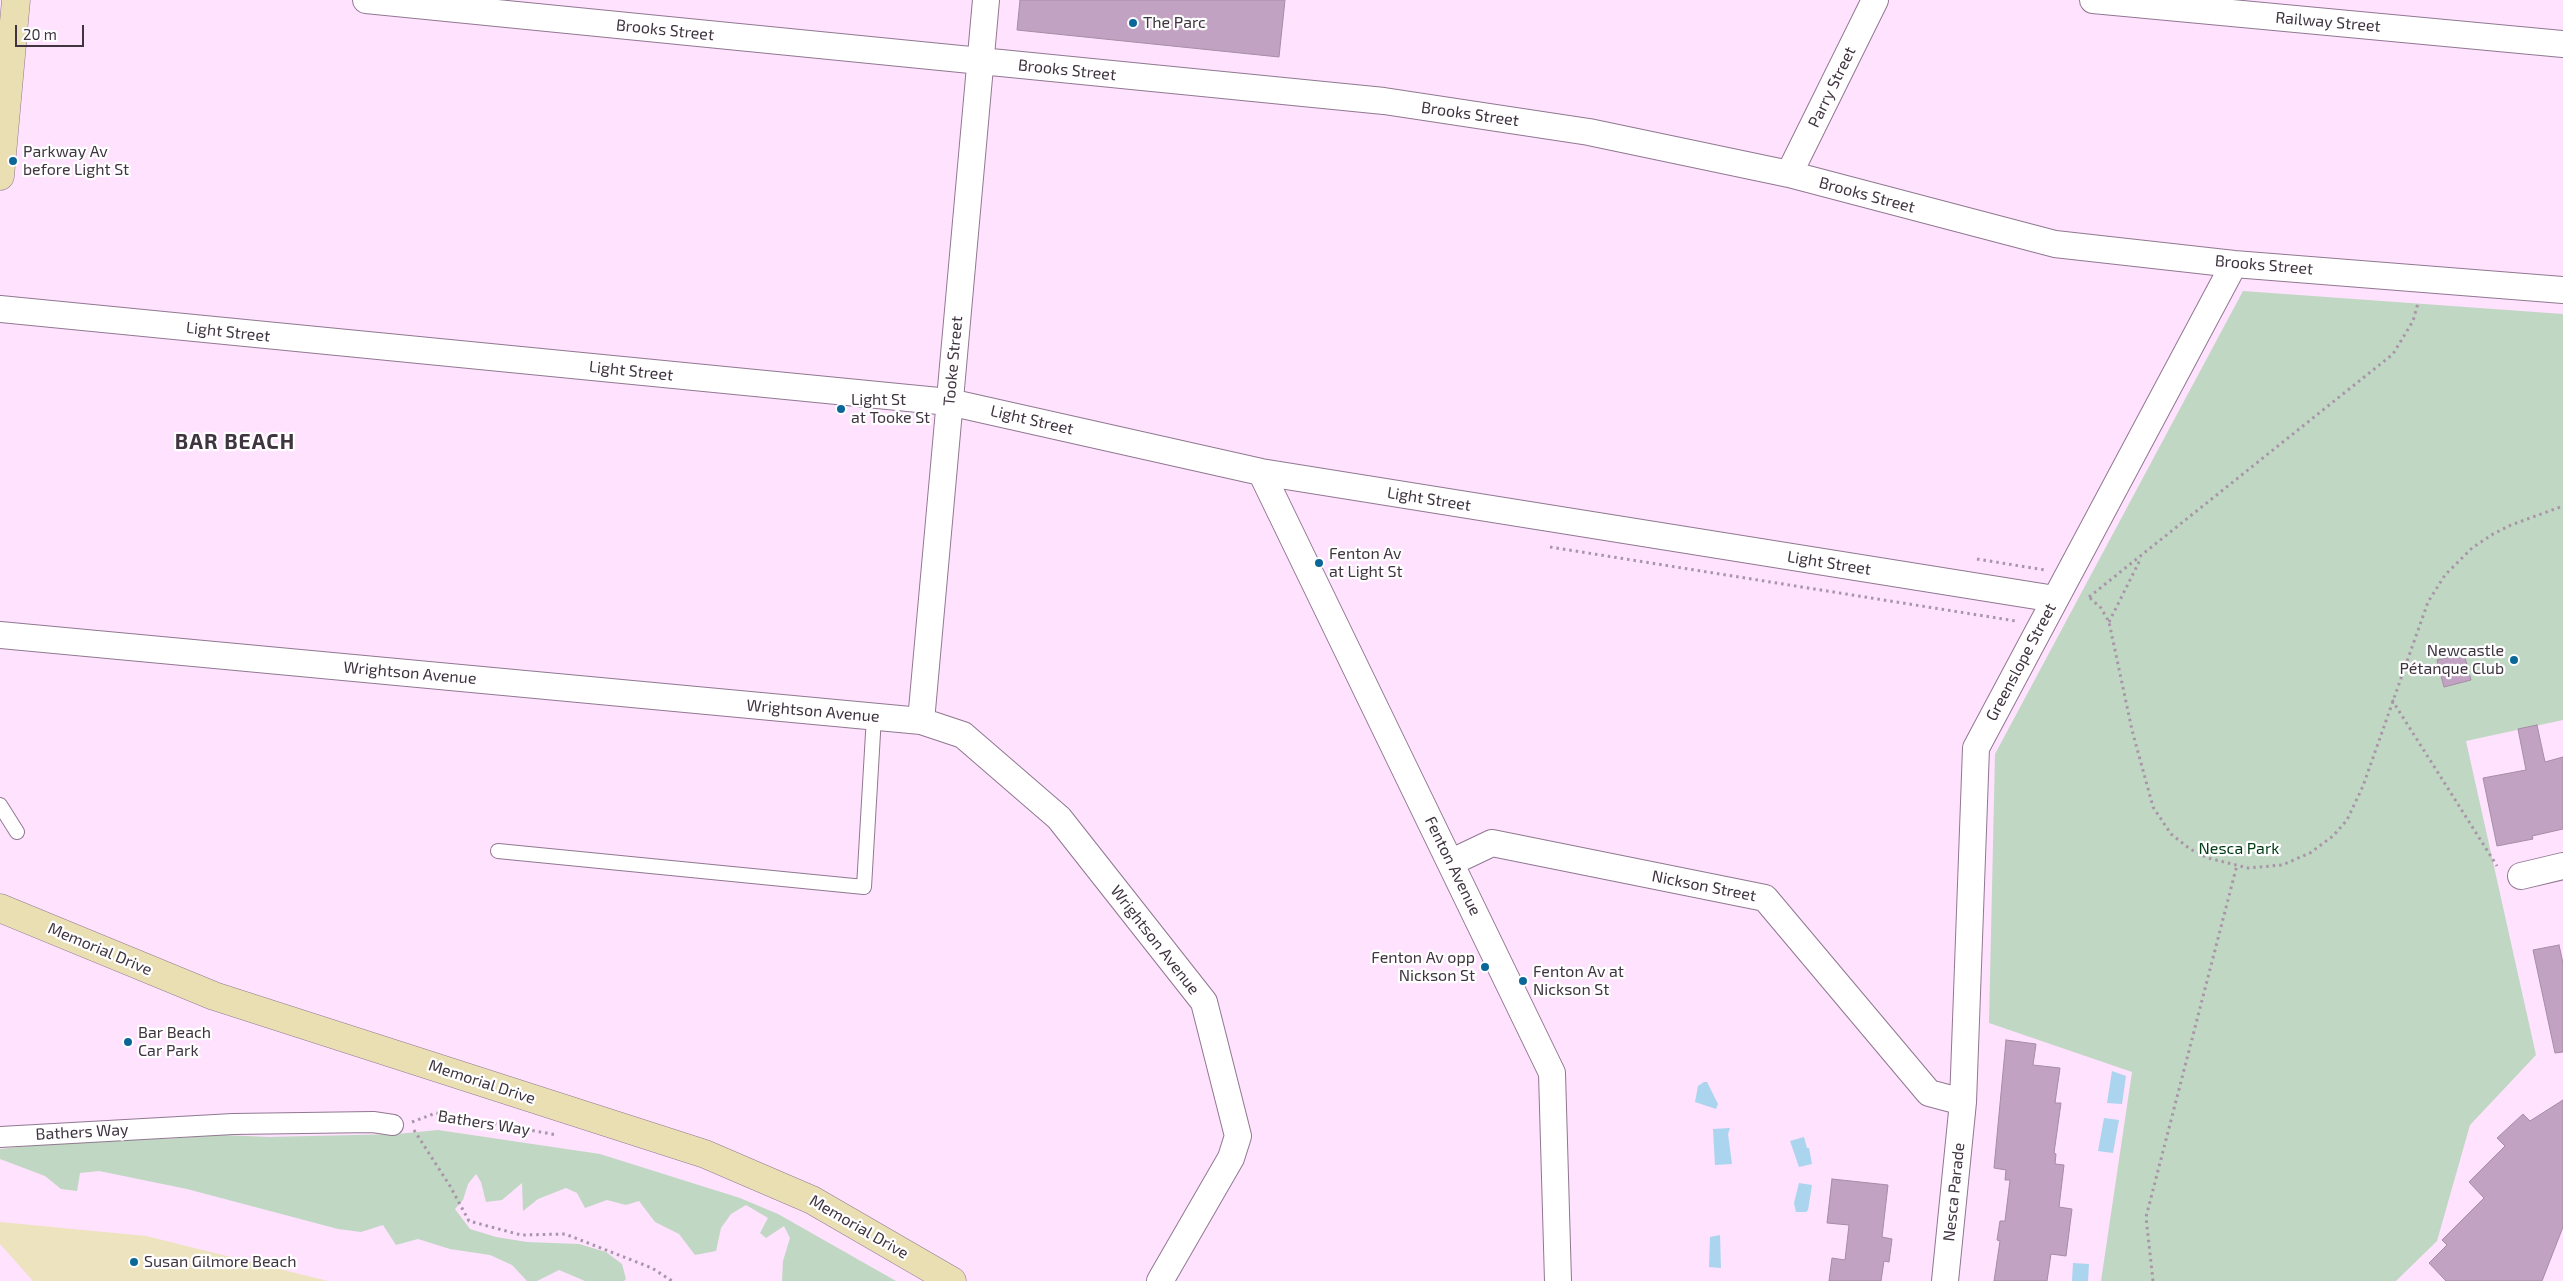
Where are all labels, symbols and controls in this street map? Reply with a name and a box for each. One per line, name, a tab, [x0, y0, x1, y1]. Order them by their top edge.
street label: Railway Street	[2275, 8, 2381, 36]
place label: The Parc	[1143, 13, 1206, 33]
scale bar	[18, 15, 86, 47]
street label: Brooks Street	[615, 15, 715, 45]
marker: The Parc	[1127, 17, 1139, 29]
text: 20 m	[23, 25, 57, 43]
street label: Parry Street	[1804, 43, 1860, 131]
street label: Brooks Street	[1017, 55, 1117, 85]
street label: Brooks Street	[1420, 98, 1520, 130]
place label: Parkway Av before Light St	[23, 142, 129, 180]
marker: Parkway Av before Light St	[7, 155, 19, 167]
street label: Brooks Street	[1817, 173, 1917, 217]
street label: Brooks Street	[2214, 251, 2314, 279]
street label: Tooke Street	[940, 315, 966, 407]
street label: Light Street	[185, 318, 271, 346]
street label: Light Street	[588, 357, 674, 385]
place label: Light St at Tooke St	[851, 390, 930, 428]
street label: Light Street	[989, 401, 1075, 439]
marker: Light St at Tooke St	[835, 403, 847, 415]
district label: BAR BEACH	[174, 429, 296, 455]
street label: Light Street	[1386, 483, 1472, 515]
place label: Fenton Av at Light St	[1329, 544, 1403, 582]
street label: Light Street	[1786, 547, 1872, 579]
marker: Fenton Av at Light St	[1313, 557, 1325, 569]
street label: Greenslope Street	[1982, 600, 2060, 724]
place label: Newcastle Pétanque Club	[2399, 641, 2504, 679]
marker: Newcastle Pétanque Club	[2508, 654, 2520, 666]
street label: Wrightson Avenue	[343, 658, 477, 688]
street label: Wrightson Avenue	[746, 696, 880, 726]
street label: Fenton Avenue	[1421, 813, 1485, 919]
park label: Nesca Park	[2199, 839, 2279, 859]
street label: Nickson Street	[1650, 866, 1758, 906]
street label: Wrightson Avenue	[1106, 882, 1204, 998]
street label: Memorial Drive	[45, 918, 155, 980]
place label: Fenton Av opp Nickson St	[1371, 948, 1475, 986]
marker: Fenton Av opp Nickson St	[1479, 961, 1491, 973]
place label: Fenton Av at Nickson St	[1533, 962, 1624, 1000]
marker: Fenton Av at Nickson St	[1517, 975, 1529, 987]
place label: Bar Beach Car Park	[138, 1023, 211, 1061]
marker: Bar Beach Car Park	[122, 1036, 134, 1048]
street label: Memorial Drive	[426, 1056, 538, 1108]
street label: Bathers Way	[437, 1106, 531, 1140]
street label: Bathers Way	[35, 1120, 129, 1144]
street label: Nesca Parade	[1939, 1142, 1969, 1242]
street label: Memorial Drive	[806, 1191, 912, 1263]
place label: Susan Gilmore Beach	[144, 1252, 297, 1272]
marker: Susan Gilmore Beach	[128, 1256, 140, 1268]

